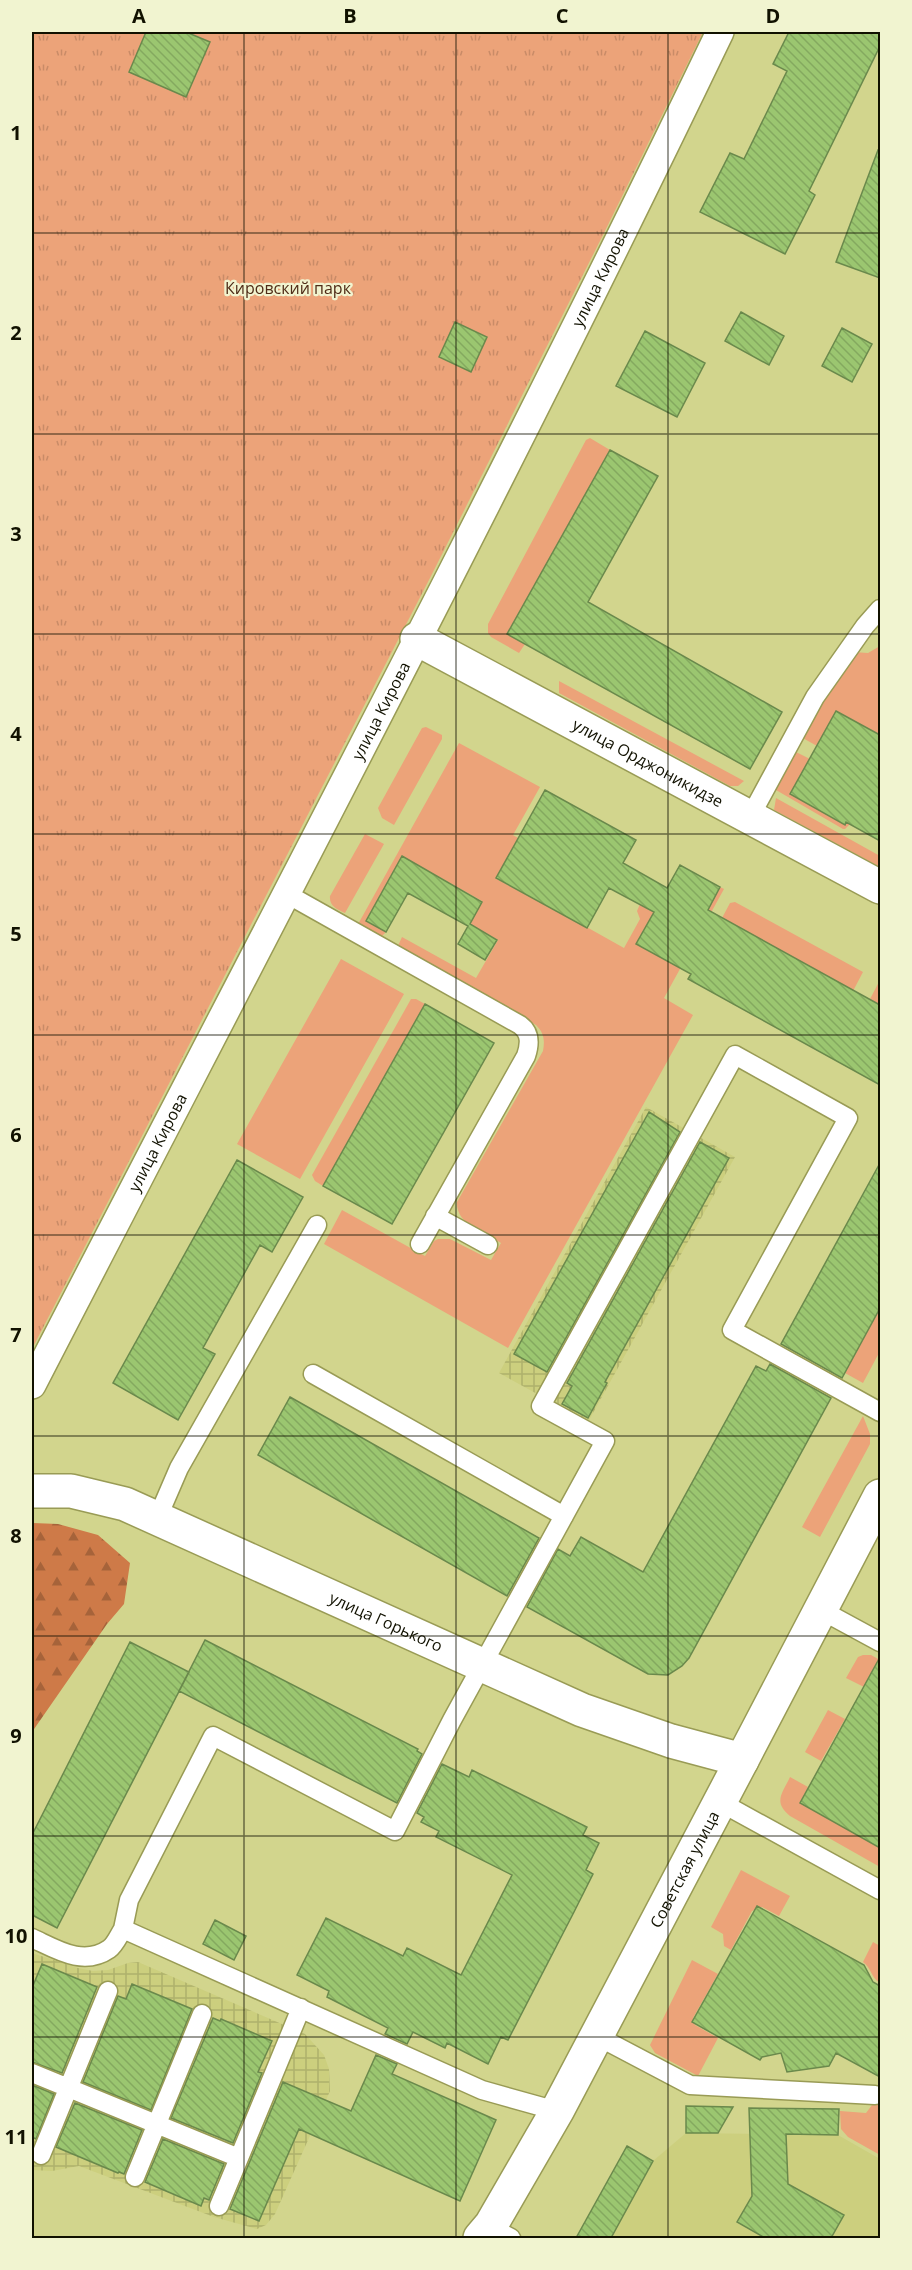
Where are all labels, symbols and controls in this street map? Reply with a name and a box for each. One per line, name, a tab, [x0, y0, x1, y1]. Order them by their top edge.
text: A	[132, 2, 146, 29]
text: B	[343, 2, 357, 29]
text: C	[556, 2, 569, 29]
text: D	[766, 2, 780, 29]
text: 1	[10, 119, 22, 146]
street label: улица Кирова	[566, 224, 634, 330]
park label: Кировский парк	[225, 277, 352, 299]
text: 2	[10, 319, 22, 346]
text: 3	[10, 520, 22, 547]
street label: улица Кирова	[346, 658, 415, 764]
street label: улица Орджоникидзе	[569, 713, 727, 812]
text: 4	[10, 720, 22, 747]
text: 5	[10, 920, 22, 947]
street label: улица Кирова	[123, 1090, 192, 1195]
text: 6	[10, 1121, 22, 1148]
text: 7	[10, 1321, 22, 1348]
text: 8	[10, 1522, 22, 1549]
street label: улица Горького	[326, 1587, 446, 1657]
text: 9	[10, 1722, 22, 1749]
street label: Советская улица	[644, 1807, 724, 1932]
text: 10	[5, 1922, 27, 1949]
text: 11	[5, 2123, 27, 2150]

